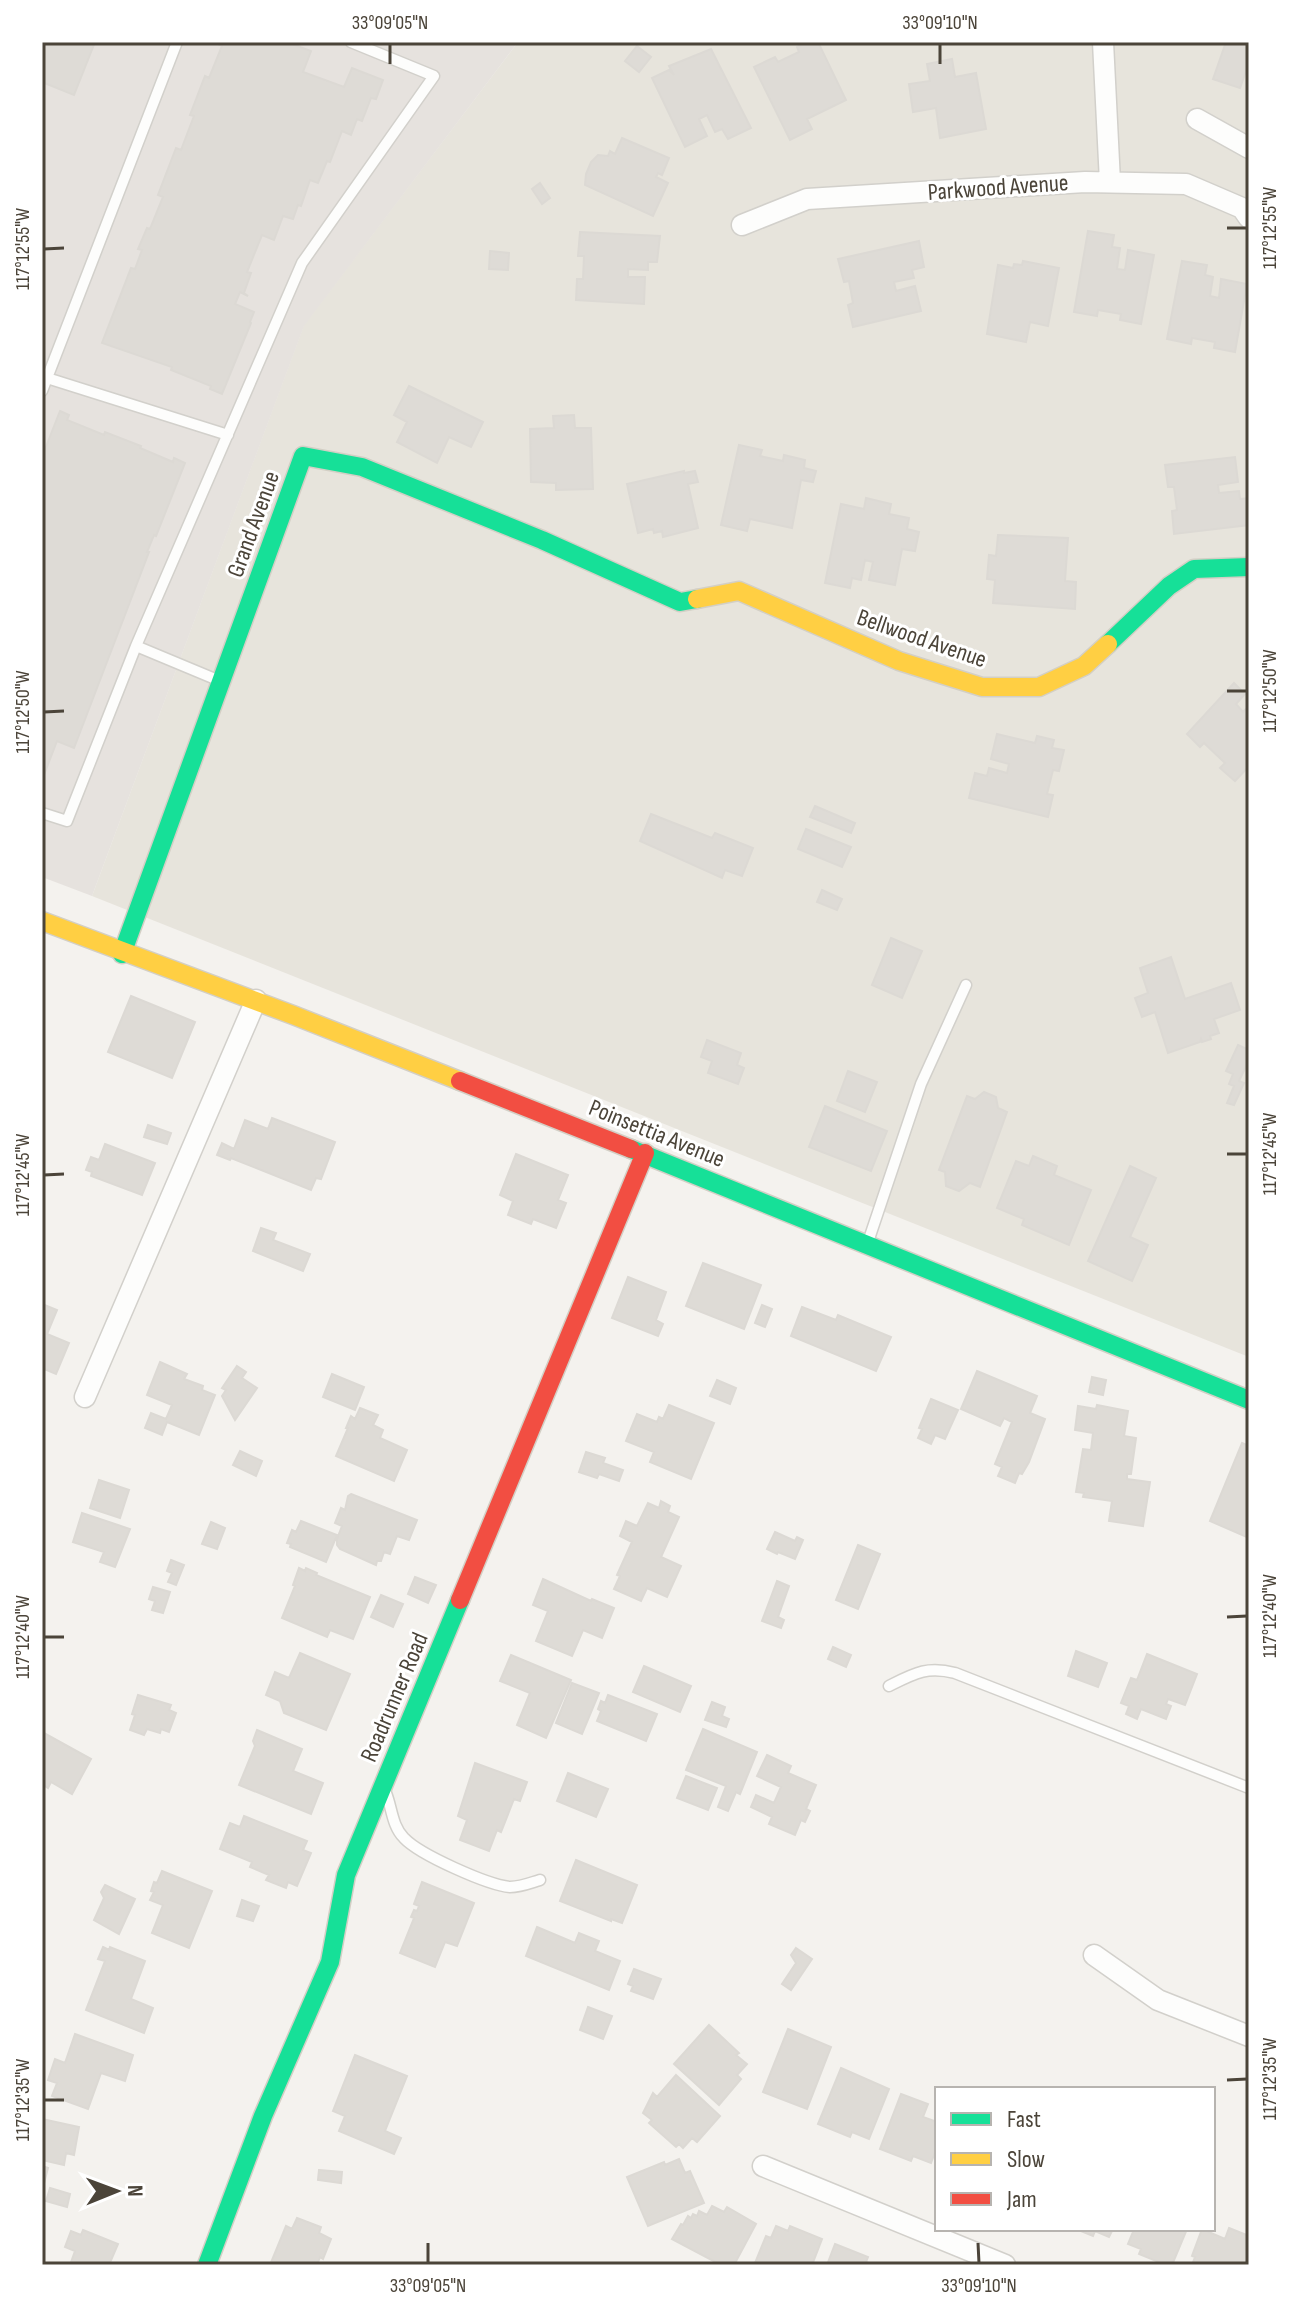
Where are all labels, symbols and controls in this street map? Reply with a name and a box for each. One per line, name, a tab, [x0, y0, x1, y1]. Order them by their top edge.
text: 33°09'05"N	[352, 11, 428, 35]
text: 33°09'10"N	[902, 11, 978, 35]
street label: Parkwood Avenue	[927, 168, 1069, 207]
text: 117°12'55"W	[1258, 187, 1282, 269]
text: 117°12'55"W	[11, 208, 35, 290]
street label: Grand Avenue	[221, 467, 286, 581]
street label: Bellwood Avenue	[853, 603, 990, 674]
text: 117°12'50"W	[1258, 649, 1282, 733]
text: 117°12'50"W	[11, 670, 35, 754]
street label: Poinsettia Avenue	[585, 1093, 729, 1174]
text: 117°12'45"W	[1258, 1113, 1282, 1195]
text: 117°12'45"W	[11, 1134, 35, 1216]
text: 117°12'40"W	[1258, 1574, 1282, 1658]
text: 117°12'40"W	[11, 1595, 35, 1679]
street label: Roadrunner Road	[354, 1628, 435, 1766]
text: 117°12'35"W	[1258, 2038, 1282, 2120]
text: 117°12'35"W	[11, 2059, 35, 2141]
legend	[935, 2087, 1215, 2231]
text: Fast	[1007, 2105, 1041, 2134]
text: Slow	[1007, 2145, 1045, 2174]
north arrow	[76, 2151, 156, 2231]
text: N	[121, 2185, 148, 2197]
text: Jam	[1006, 2185, 1037, 2214]
text: 33°09'05"N	[390, 2274, 466, 2298]
text: 33°09'10"N	[941, 2274, 1017, 2298]

